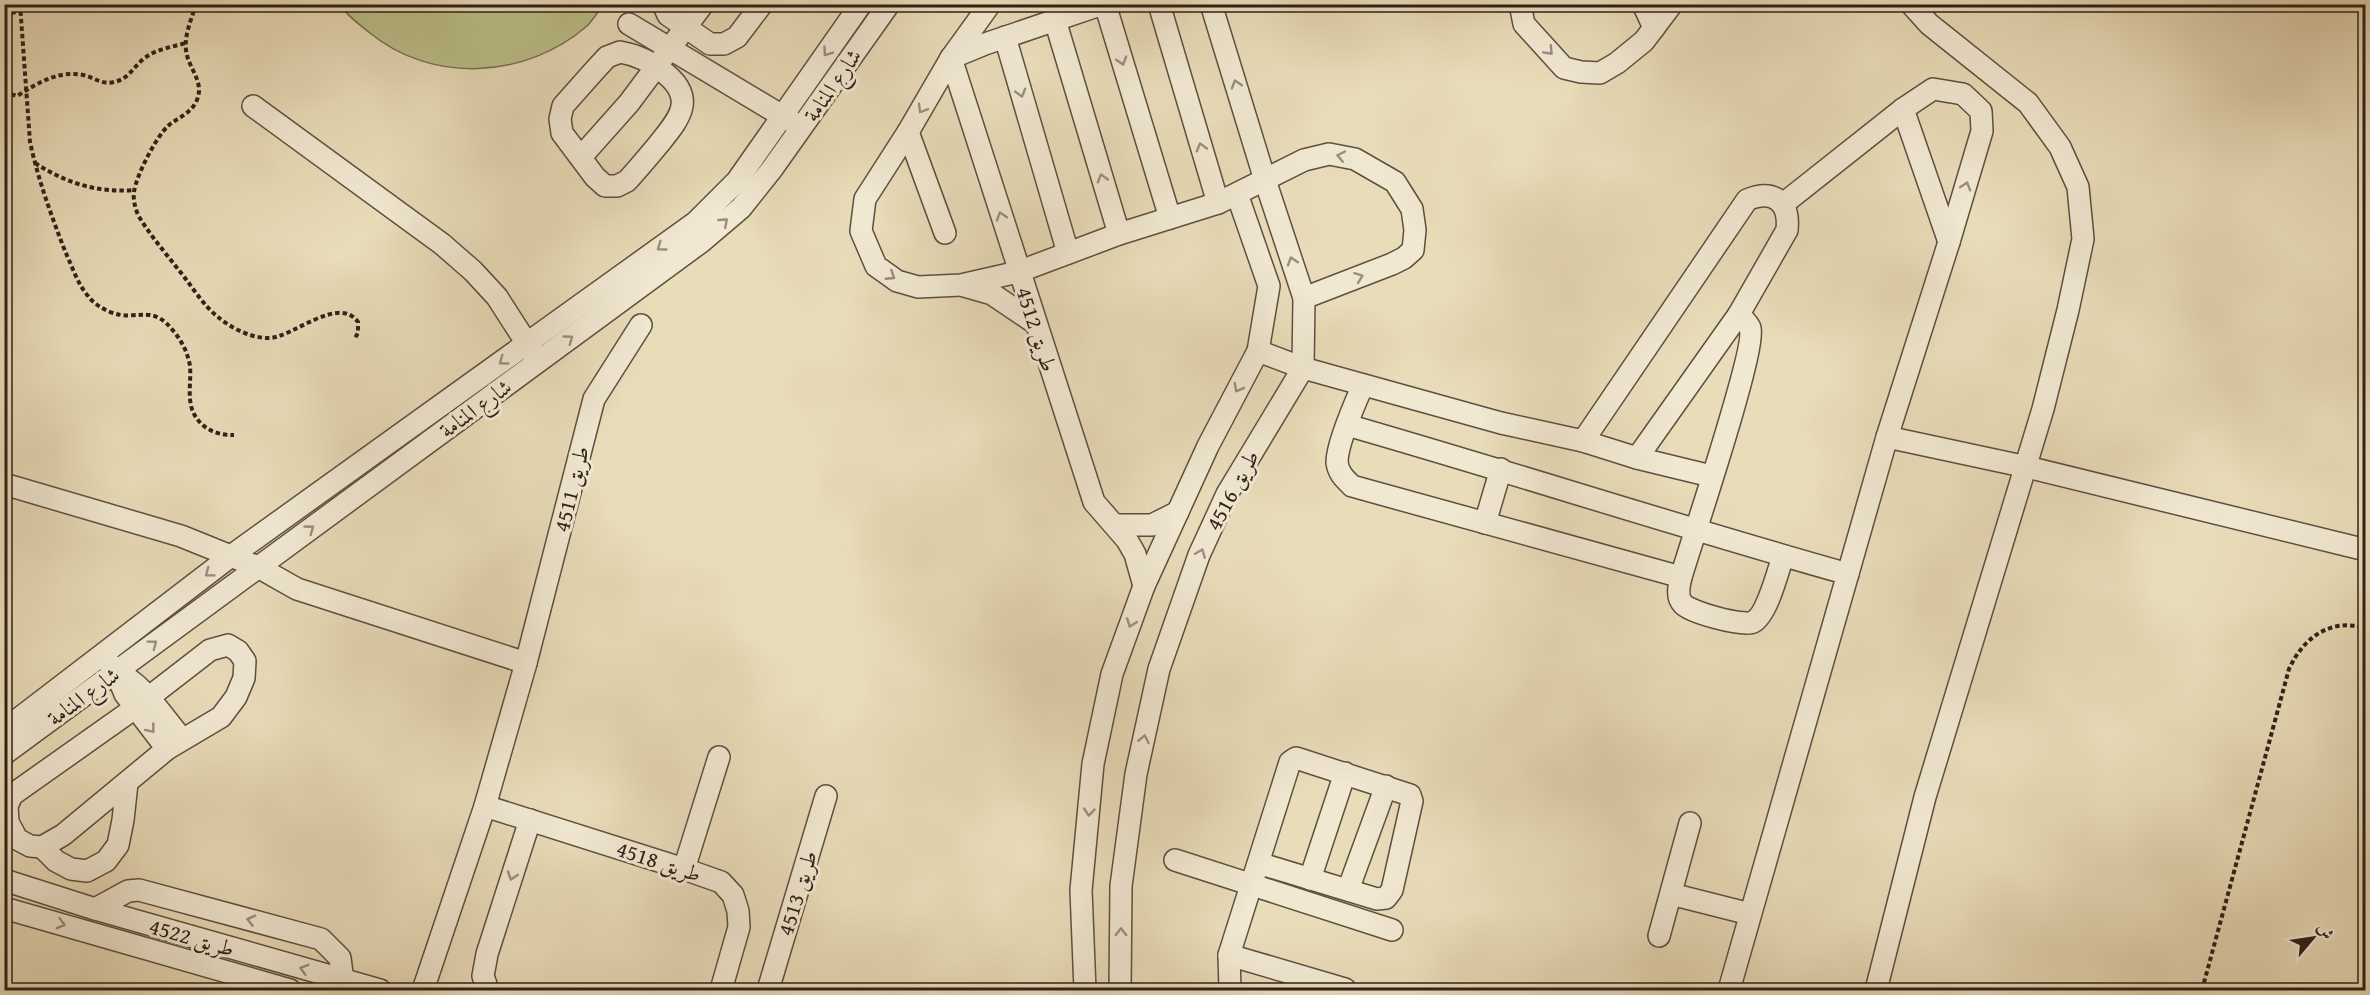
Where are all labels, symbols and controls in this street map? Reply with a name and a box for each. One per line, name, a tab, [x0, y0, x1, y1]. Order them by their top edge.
street label: شارع المنامة	[795, 42, 871, 130]
one-way arrow	[1542, 44, 1553, 55]
one-way arrow	[823, 46, 834, 57]
one-way arrow	[1115, 55, 1127, 65]
one-way arrow	[1231, 79, 1243, 90]
one-way arrow	[1014, 87, 1026, 98]
one-way arrow	[917, 103, 929, 113]
one-way arrow	[1196, 142, 1209, 152]
one-way arrow	[1336, 150, 1346, 163]
one-way arrow	[1097, 173, 1109, 184]
one-way arrow	[1959, 181, 1971, 192]
one-way arrow	[996, 211, 1008, 222]
one-way arrow	[718, 218, 728, 229]
one-way arrow	[657, 240, 668, 251]
one-way arrow	[1287, 256, 1299, 267]
one-way arrow	[884, 269, 895, 280]
one-way arrow	[1353, 271, 1364, 284]
street label: طريق 4512	[1008, 282, 1066, 376]
one-way arrow	[562, 335, 573, 346]
one-way arrow	[498, 353, 509, 364]
street label: شارع المنامة	[432, 371, 520, 448]
one-way arrow	[1234, 382, 1245, 393]
street label: طريق 4511	[545, 443, 597, 535]
street label: طريق 4516	[1197, 444, 1267, 536]
one-way arrow	[303, 525, 314, 536]
one-way arrow	[1194, 548, 1206, 559]
one-way arrow	[204, 566, 215, 577]
one-way arrow	[1126, 617, 1138, 628]
one-way arrow	[146, 641, 157, 652]
street label: شارع المنامة	[40, 659, 128, 736]
one-way arrow	[144, 722, 155, 733]
one-way arrow	[1137, 734, 1150, 744]
one-way arrow	[1083, 808, 1096, 817]
street label: طريق 4518	[612, 832, 706, 890]
street label: طريق 4513	[769, 846, 825, 940]
one-way arrow	[507, 870, 519, 881]
north arrow	[2283, 908, 2343, 968]
street label: طريق 4522	[146, 910, 238, 964]
one-way arrow	[247, 915, 257, 928]
one-way arrow	[55, 917, 66, 929]
text: ش	[2312, 918, 2340, 943]
one-way arrow	[1115, 928, 1127, 937]
one-way arrow	[299, 964, 309, 976]

